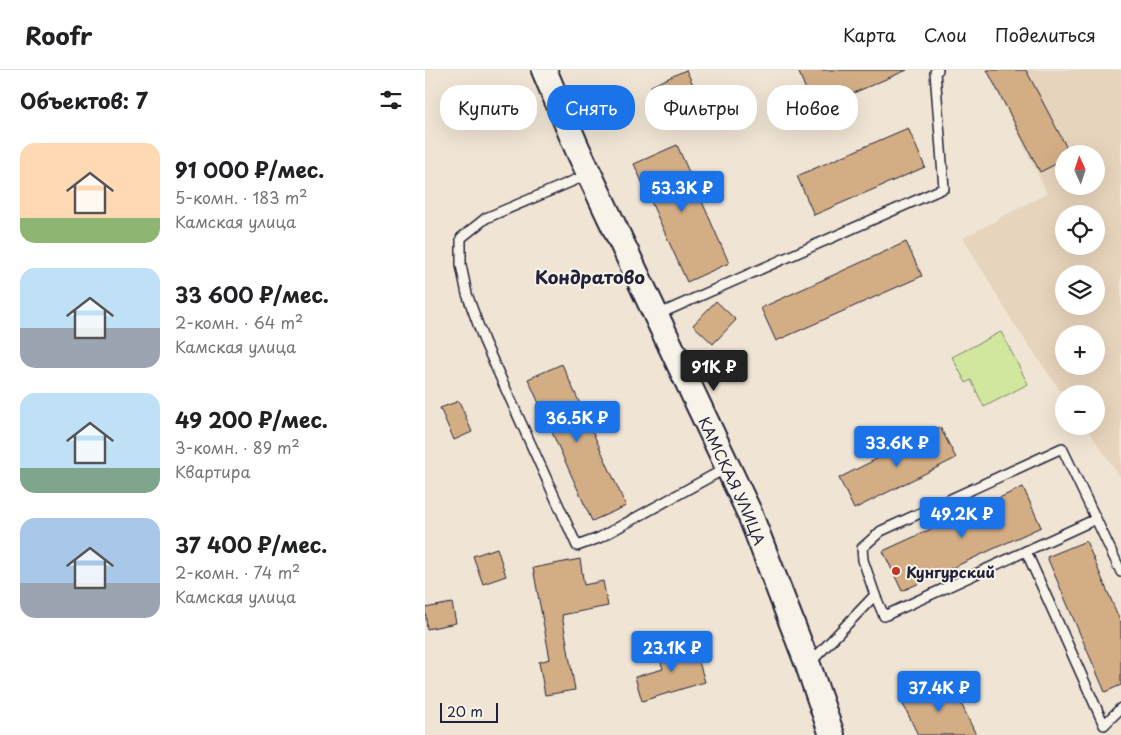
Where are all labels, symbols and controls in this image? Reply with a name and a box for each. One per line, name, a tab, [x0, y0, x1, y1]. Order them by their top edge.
text: Roofr	[25, 17, 92, 53]
text: Карта	[843, 21, 896, 48]
text: Слои	[924, 21, 967, 48]
text: Поделиться	[995, 21, 1096, 48]
text: Объектов: 7	[20, 84, 148, 116]
chip: Купить	[440, 85, 537, 130]
chip: Снять	[547, 85, 635, 130]
chip: Фильтры	[645, 85, 757, 130]
chip: Новое	[767, 85, 858, 130]
icon: filters	[377, 86, 405, 114]
north arrow	[1055, 145, 1105, 195]
map controls	[1055, 145, 1105, 435]
text: 91 000 ₽/мес.	[175, 153, 324, 185]
icon: home	[60, 163, 120, 223]
pin: 53.3K ₽	[636, 170, 728, 213]
text: 53.3K ₽	[651, 175, 713, 199]
text: 5-комн. · 183 m²	[175, 185, 307, 209]
button: locate	[1055, 205, 1105, 255]
text: Камская улица	[175, 209, 296, 233]
district label: Кондратово	[535, 263, 645, 290]
button: layers	[1055, 265, 1105, 315]
text: 33 600 ₽/мес.	[175, 278, 329, 310]
icon: home	[60, 288, 120, 348]
text: 2-комн. · 64 m²	[175, 310, 303, 334]
button: +	[1055, 325, 1105, 375]
text: Камская улица	[175, 334, 296, 358]
pin: 91K ₽	[679, 350, 749, 392]
text: 91K ₽	[692, 354, 736, 378]
button: −	[1055, 385, 1105, 435]
pin: 36.5K ₽	[531, 400, 623, 443]
text: 49 200 ₽/мес.	[175, 403, 328, 435]
text: 36.5K ₽	[546, 405, 608, 429]
street label: КАМСКАЯ УЛИЦА	[694, 412, 772, 548]
icon: home	[60, 413, 120, 473]
pin: 33.6K ₽	[851, 426, 943, 468]
text: 33.6K ₽	[865, 430, 929, 454]
text: 3-комн. · 89 m²	[175, 435, 300, 459]
text: Квартира	[175, 459, 250, 483]
pin: 49.2K ₽	[916, 496, 1008, 539]
text: 49.2K ₽	[931, 501, 993, 525]
text: 37 400 ₽/мес.	[175, 528, 327, 560]
icon: home	[60, 538, 120, 598]
text: 2-комн. · 74 m²	[175, 560, 300, 584]
place label: Кунгурский	[906, 560, 995, 583]
marker: Кунгурский	[890, 565, 902, 577]
text: Камская улица	[175, 584, 296, 608]
pin: 23.1K ₽	[626, 630, 718, 673]
text: 23.1K ₽	[642, 635, 702, 659]
pin: 37.4K ₽	[893, 670, 985, 713]
text: 37.4K ₽	[908, 675, 970, 699]
scale bar	[440, 700, 497, 723]
text: 20 m	[447, 701, 483, 722]

